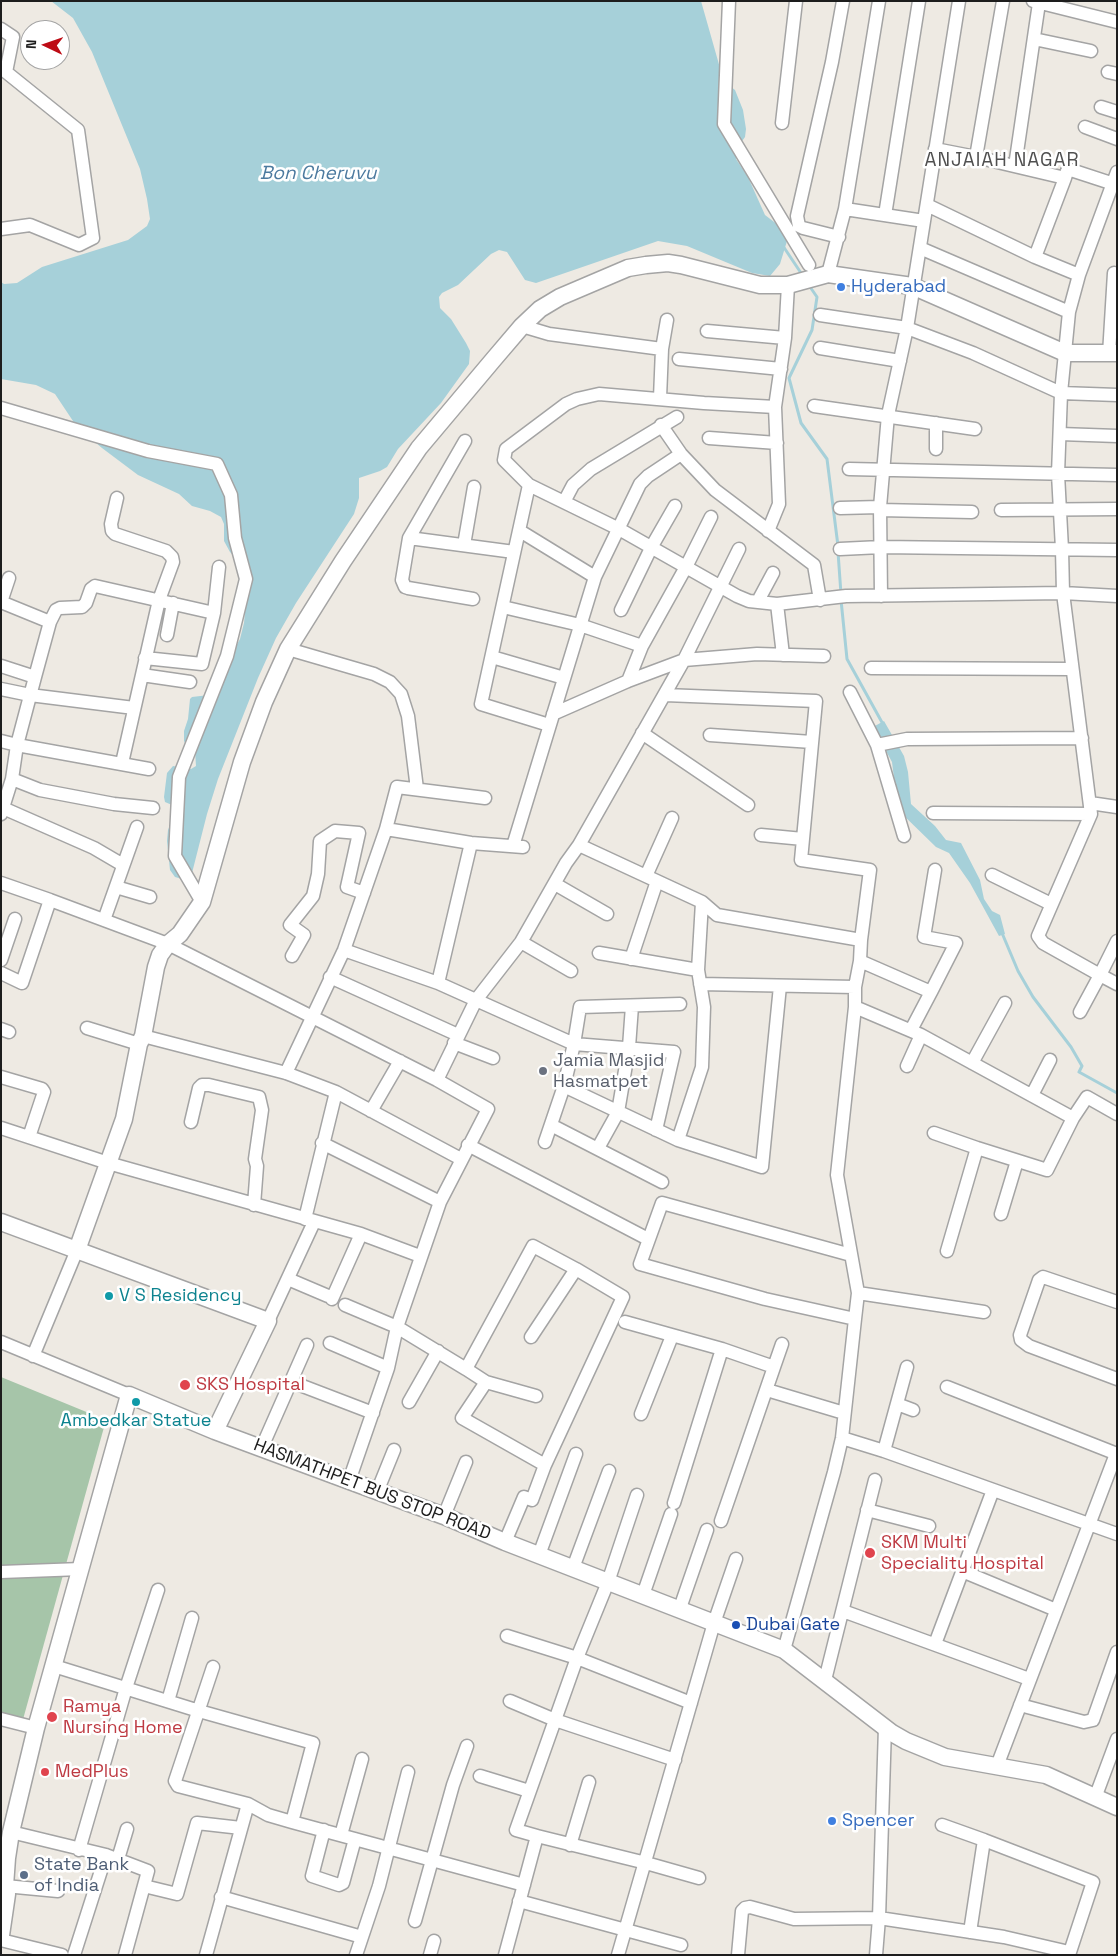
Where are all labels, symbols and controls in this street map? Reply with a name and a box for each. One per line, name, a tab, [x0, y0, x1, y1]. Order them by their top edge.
north arrow	[20, 20, 70, 70]
text: N	[22, 39, 40, 49]
district label: ANJAIAH NAGAR	[923, 150, 1081, 172]
water label: Bon Cheruvu	[260, 163, 376, 185]
place label: Hyderabad	[851, 276, 946, 298]
marker: Hyderabad	[835, 281, 847, 293]
place label: Jamia Masjid Hasmatpet	[553, 1050, 664, 1092]
marker: Jamia Masjid Hasmatpet	[537, 1065, 549, 1077]
place label: V S Residency	[119, 1285, 241, 1307]
marker: V S Residency	[103, 1290, 115, 1302]
place label: SKS Hospital	[196, 1374, 305, 1396]
marker: SKS Hospital	[178, 1378, 192, 1392]
marker: Ambedkar Statue	[130, 1396, 142, 1408]
place label: Ambedkar Statue	[61, 1410, 211, 1432]
street label: HASMATHPET BUS STOP ROAD	[250, 1435, 494, 1545]
place label: SKM Multi Speciality Hospital	[881, 1532, 1044, 1575]
marker: SKM Multi Speciality Hospital	[863, 1546, 877, 1560]
place label: Dubai Gate	[746, 1614, 840, 1636]
marker: Dubai Gate	[730, 1619, 742, 1631]
place label: Ramya Nursing Home	[63, 1696, 183, 1738]
marker: Ramya Nursing Home	[45, 1710, 59, 1724]
place label: MedPlus	[55, 1761, 129, 1783]
marker: MedPlus	[39, 1766, 51, 1778]
place label: Spencer	[842, 1810, 915, 1832]
marker: Spencer	[826, 1815, 838, 1827]
place label: State Bank of India	[34, 1854, 129, 1896]
marker: State Bank of India	[18, 1869, 30, 1881]

